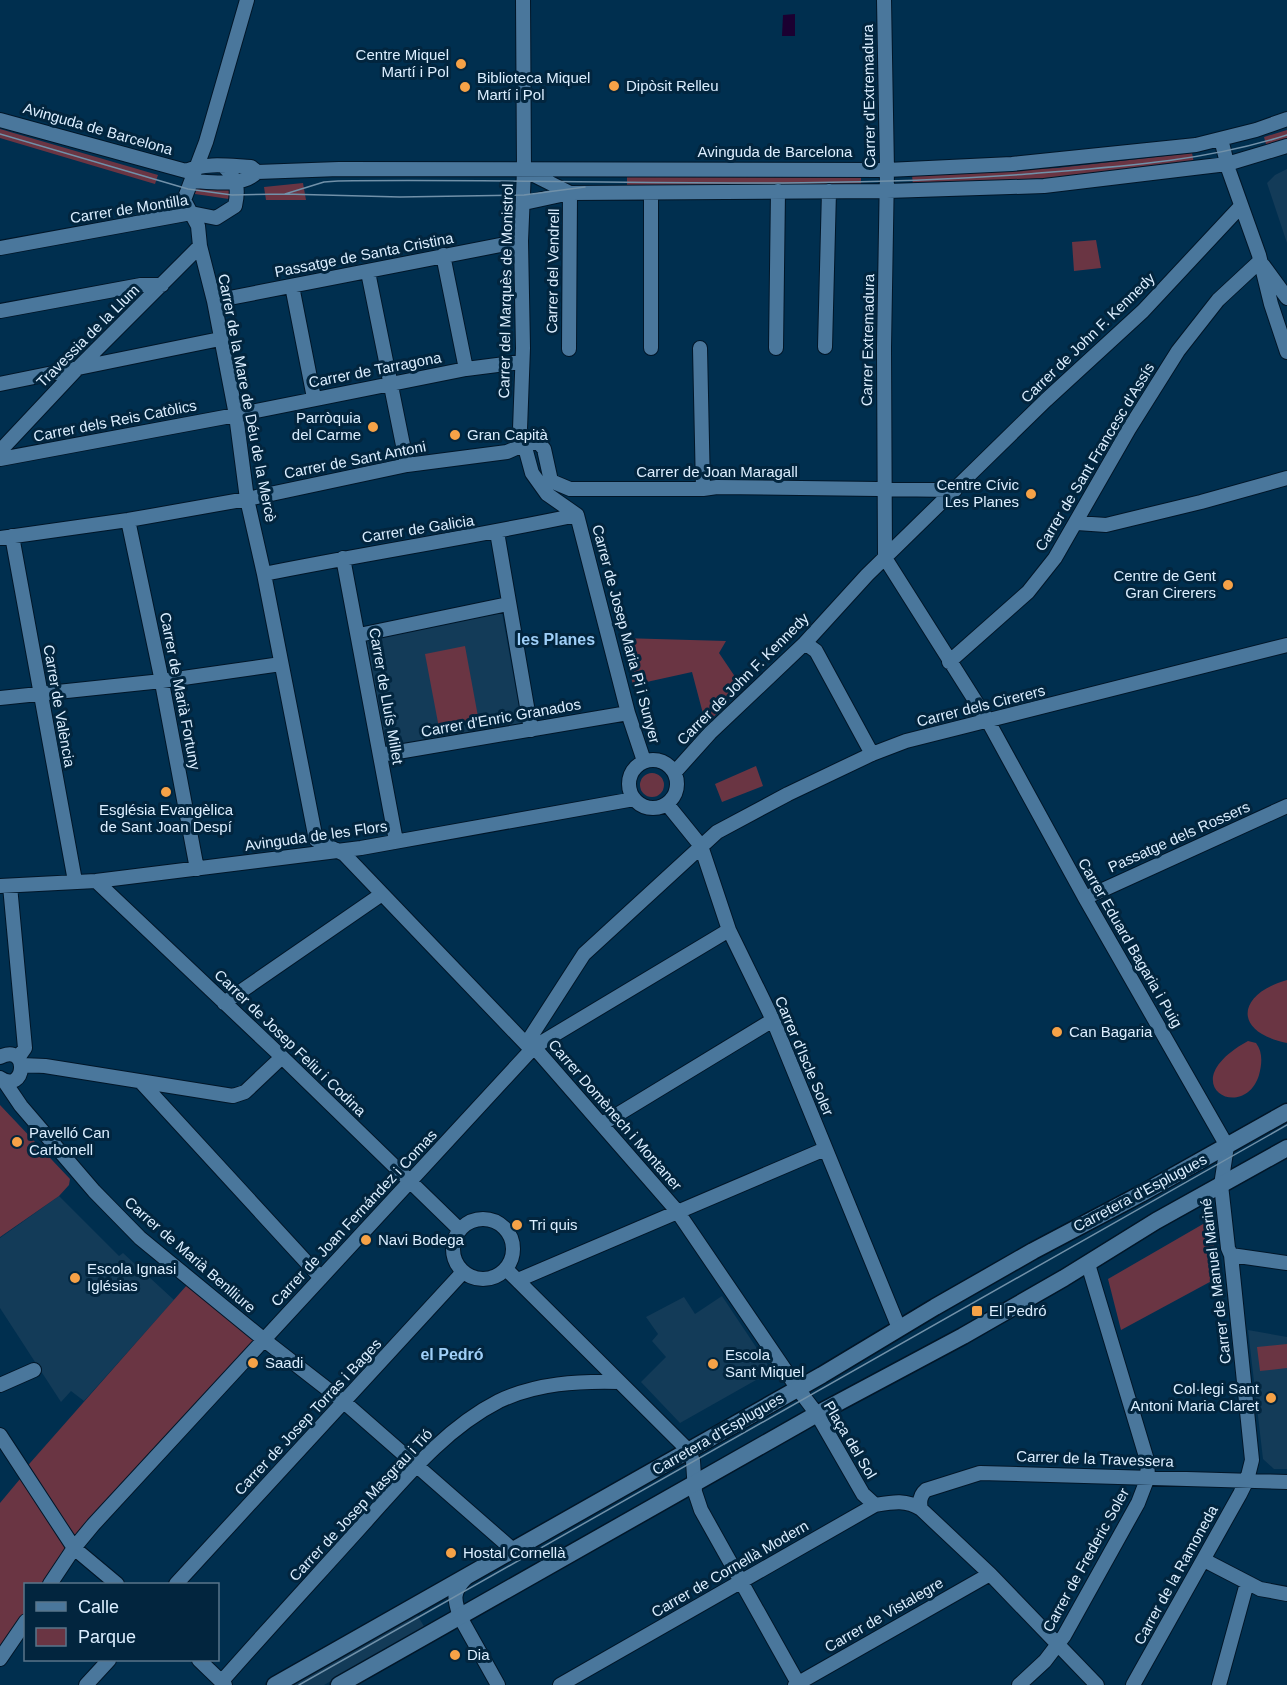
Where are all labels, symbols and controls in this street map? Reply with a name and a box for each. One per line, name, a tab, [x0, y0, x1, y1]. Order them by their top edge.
street label: Carrer d'Extremadura	[859, 23, 878, 168]
place label: Centre Miquel Martí i Pol	[356, 46, 449, 80]
marker: Centre Miquel Martí i Pol	[454, 57, 468, 71]
place label: Biblioteca Miquel Martí i Pol	[477, 69, 590, 103]
place label: Dipòsit Relleu	[626, 77, 719, 94]
marker: Dipòsit Relleu	[607, 79, 621, 93]
marker: Biblioteca Miquel Martí i Pol	[458, 80, 472, 94]
street label: Avinguda de Barcelona	[21, 99, 176, 158]
street label: Avinguda de Barcelona	[698, 143, 853, 160]
street label: Carrer del Marquès de Monistrol	[495, 183, 516, 399]
street label: Carrer de Montilla	[69, 191, 190, 226]
street label: Carrer del Vendrell	[543, 208, 562, 334]
street label: Passatge de Santa Cristina	[273, 229, 455, 280]
street label: Carrer de John F. Kennedy	[1017, 269, 1158, 406]
street label: Carrer de la Mare de Déu de la Mercè	[215, 272, 280, 524]
street label: Carrer Extremadura	[858, 273, 877, 406]
street label: Travessia de la Llum	[33, 281, 142, 390]
street label: Carrer de Tarragona	[307, 348, 443, 391]
street label: Carrer de Sant Francesc d'Assís	[1032, 360, 1158, 554]
street label: Carrer dels Reis Catòlics	[32, 396, 198, 445]
place label: Parròquia del Carme	[292, 409, 362, 443]
marker: Parròquia del Carme	[366, 420, 380, 434]
place label: Gran Capità	[467, 426, 549, 443]
marker: Gran Capità	[448, 428, 462, 442]
street label: Carrer de Sant Antoni	[282, 437, 427, 482]
street label: Carrer de Joan Maragall	[636, 463, 798, 480]
place label: Centre Cívic Les Planes	[936, 476, 1019, 510]
marker: Centre Cívic Les Planes	[1024, 487, 1038, 501]
street label: Carrer de Galicia	[361, 511, 476, 546]
street label: Carrer de Josep Maria Pi i Sunyer	[589, 523, 664, 745]
place label: Centre de Gent Gran Cirerers	[1113, 567, 1217, 601]
marker: Centre de Gent Gran Cirerers	[1221, 578, 1235, 592]
street label: Carrer de John F. Kennedy	[673, 609, 812, 748]
street label: Carrer de Marià Fortuny	[157, 611, 204, 772]
street label: Carrer de Lluís Millet	[366, 626, 407, 766]
district label: les Planes	[517, 631, 595, 648]
street label: Carrer de València	[40, 643, 79, 769]
street label: Carrer dels Cirerers	[915, 681, 1047, 730]
street label: Carrer d'Enric Granados	[420, 695, 582, 740]
marker: Església Evangèlica de Sant Joan Despí	[159, 785, 173, 799]
street label: Passatge dels Rossers	[1105, 798, 1252, 876]
place label: Església Evangèlica de Sant Joan Despí	[99, 801, 234, 835]
street label: Avinguda de les Flors	[243, 817, 388, 854]
street label: Carrer Eduard Bagaria i Puig	[1075, 855, 1186, 1030]
street label: Carrer de Josep Feliu i Codina	[211, 966, 370, 1120]
street label: Carrer d'Iscle Soler	[772, 994, 837, 1118]
place label: Can Bagaria	[1069, 1023, 1153, 1040]
marker: Can Bagaria	[1050, 1025, 1064, 1039]
street label: Carrer Domènech i Montaner	[545, 1036, 686, 1194]
place label: Pavelló Can Carbonell	[29, 1124, 110, 1158]
street label: Carrer de Joan Fernández i Comas	[267, 1126, 440, 1309]
marker: Pavelló Can Carbonell	[10, 1135, 24, 1149]
street label: Carretera d'Esplugues	[1070, 1150, 1209, 1235]
street label: Carrer de Marià Benlliure	[122, 1193, 259, 1316]
street label: Carrer de Manuel Mariné	[1197, 1197, 1234, 1365]
place label: Tri quis	[529, 1216, 578, 1233]
marker: Tri quis	[510, 1218, 524, 1232]
place label: Navi Bodega	[378, 1231, 465, 1248]
marker: Navi Bodega	[359, 1233, 373, 1247]
place label: Escola Ignasi Iglésias	[87, 1260, 176, 1294]
marker: Escola Ignasi Iglésias	[68, 1271, 82, 1285]
place label: El Pedró	[989, 1302, 1047, 1319]
marker: El Pedró	[970, 1304, 984, 1318]
street label: Carrer de Josep Torras i Bages	[231, 1335, 385, 1498]
district label: el Pedró	[420, 1346, 484, 1363]
place label: Escola Sant Miquel	[725, 1346, 804, 1380]
place label: Saadi	[265, 1354, 303, 1371]
marker: Saadi	[246, 1356, 260, 1370]
marker: Escola Sant Miquel	[706, 1357, 720, 1371]
place label: Col·legi Sant Antoni Maria Claret	[1131, 1380, 1260, 1414]
street label: Carretera d'Esplugues	[649, 1389, 786, 1478]
marker: Col·legi Sant Antoni Maria Claret	[1264, 1391, 1278, 1405]
street label: Plaça del Sol	[821, 1398, 880, 1482]
street label: Carrer de Josep Masgrau i Tió	[286, 1425, 436, 1584]
street label: Carrer de la Travessera	[1016, 1447, 1175, 1470]
street label: Carrer de Frederic Soler	[1039, 1485, 1132, 1635]
street label: Carrer de la Ramoneda	[1130, 1502, 1221, 1647]
street label: Carrer de Cornellà Modern	[648, 1517, 811, 1621]
place label: Hostal Cornellà	[463, 1544, 566, 1561]
marker: Hostal Cornellà	[444, 1546, 458, 1560]
street label: Carrer de Vistalegre	[821, 1574, 946, 1655]
legend	[24, 1583, 219, 1661]
text: Calle	[78, 1597, 119, 1617]
text: Parque	[78, 1627, 136, 1647]
place label: Dia	[467, 1646, 490, 1663]
marker: Dia	[448, 1648, 462, 1662]

